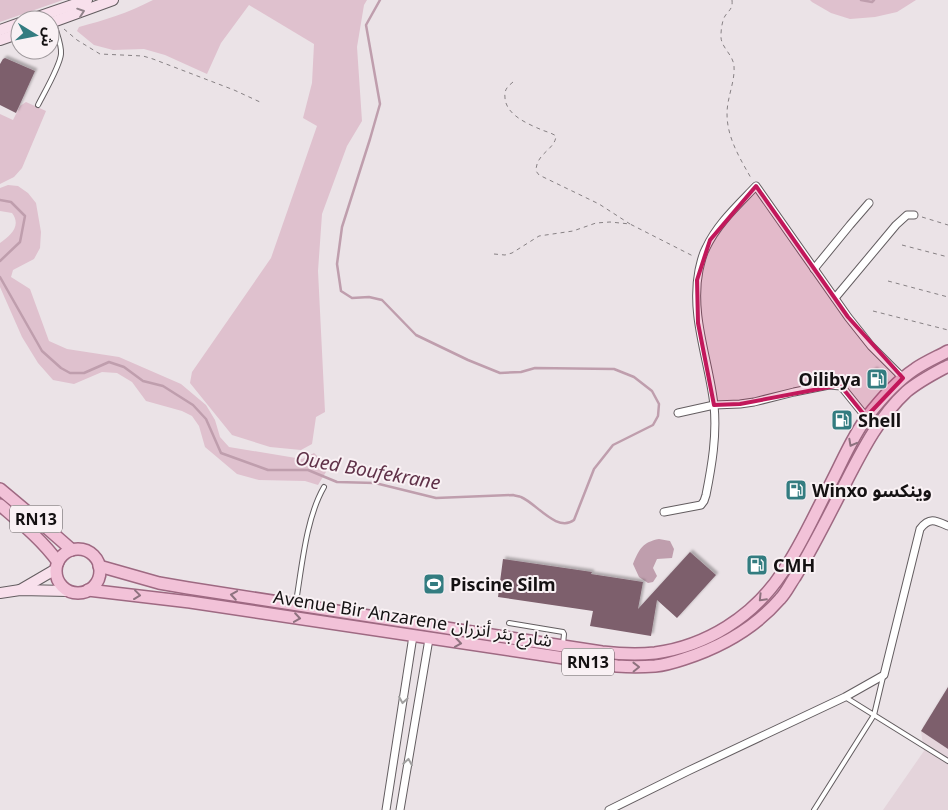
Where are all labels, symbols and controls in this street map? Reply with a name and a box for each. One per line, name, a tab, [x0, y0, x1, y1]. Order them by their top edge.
one-way arrow	[77, 8, 85, 18]
north arrow	[10, 10, 60, 60]
text: ش	[37, 26, 59, 48]
place label: Oilibya	[799, 367, 861, 391]
fuel station icon: Oilibya	[865, 367, 889, 391]
fuel station icon: Shell	[830, 408, 854, 432]
place label: Shell	[858, 408, 901, 432]
one-way arrow	[848, 438, 858, 447]
water label: Oued Boufekrane	[294, 444, 442, 496]
fuel station icon: Winxo وينكسو	[784, 478, 808, 502]
place label: Winxo وينكسو	[812, 478, 932, 502]
road number: RN13	[10, 506, 62, 532]
fuel station icon: CMH	[745, 553, 769, 577]
place label: CMH	[773, 553, 815, 577]
sports icon: Piscine Silm	[422, 572, 446, 596]
place label: Piscine Silm	[450, 572, 556, 596]
street label: Avenue Bir Anzarene شارع بئر أنزران	[271, 584, 554, 655]
one-way arrow	[132, 590, 141, 600]
one-way arrow	[230, 590, 238, 601]
one-way arrow	[759, 593, 768, 602]
one-way arrow	[293, 613, 302, 623]
one-way arrow	[454, 637, 462, 648]
road number: RN13	[562, 649, 614, 676]
one-way arrow	[633, 662, 641, 672]
one-way arrow	[398, 696, 408, 705]
one-way arrow	[403, 758, 413, 766]

